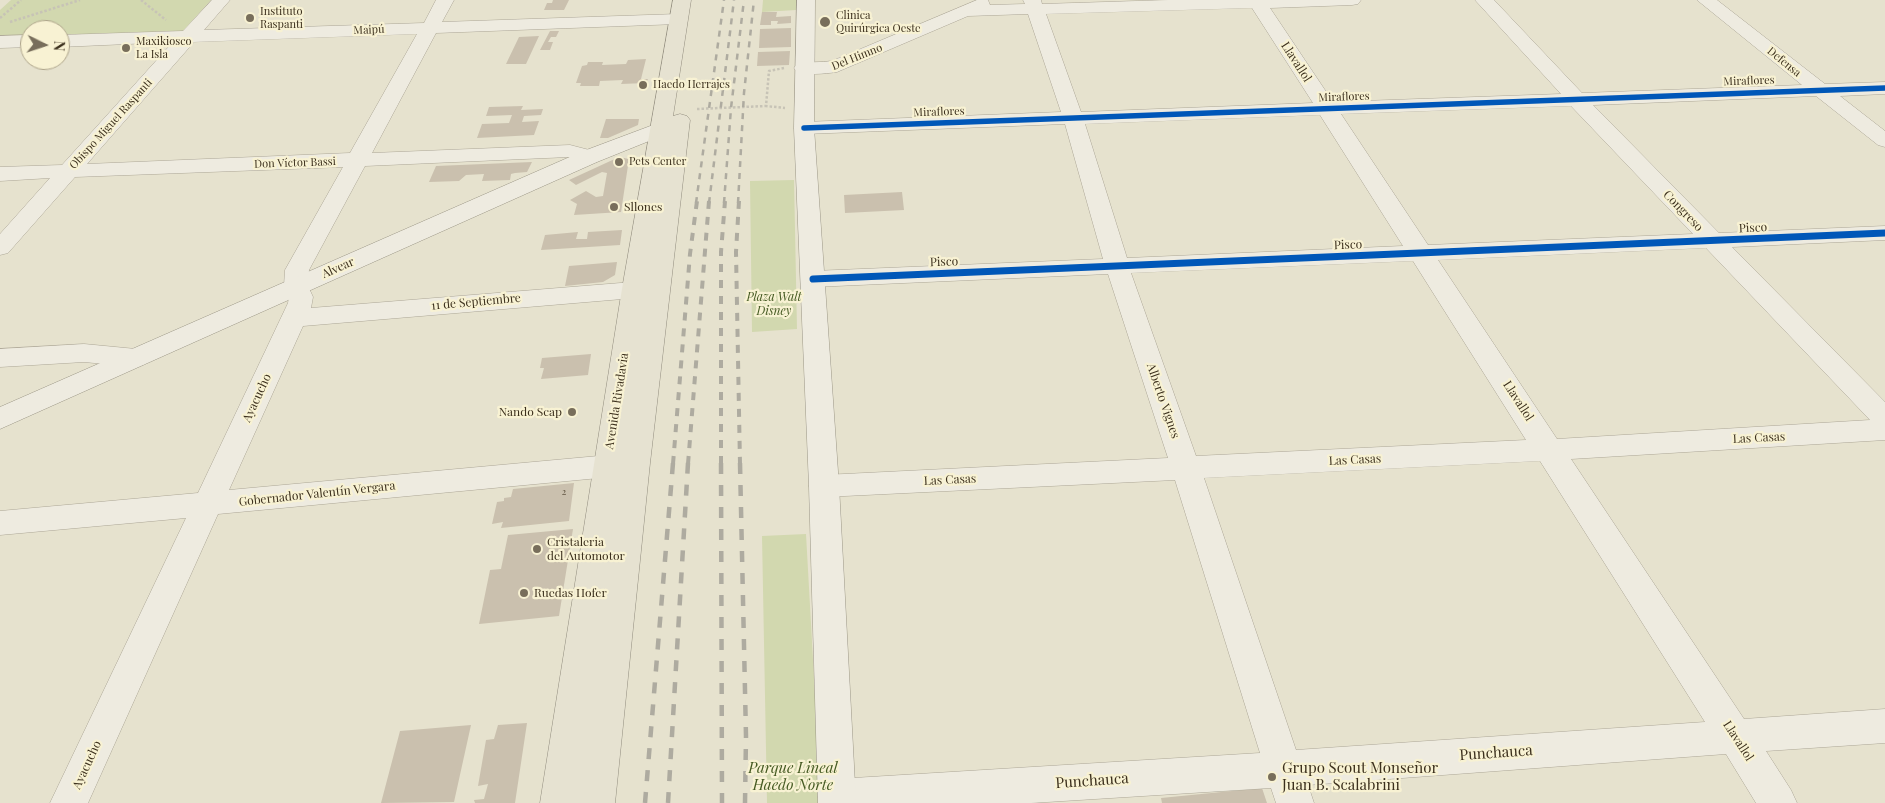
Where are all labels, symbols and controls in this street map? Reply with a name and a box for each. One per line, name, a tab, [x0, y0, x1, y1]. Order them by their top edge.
place label: Instituto Raspanti	[260, 5, 303, 31]
place label: Clinica Quirúrgica Oeste	[836, 9, 921, 35]
marker: Instituto Raspanti	[244, 12, 256, 24]
marker: Clinica Quirúrgica Oeste	[818, 15, 832, 29]
north arrow	[20, 20, 70, 70]
street label: Maipú	[353, 23, 385, 37]
place label: Maxikiosco La Isla	[136, 35, 192, 61]
street label: Llavallol	[1278, 39, 1314, 85]
text: N	[50, 40, 69, 52]
street label: Del Himno	[830, 41, 884, 73]
marker: Maxikiosco La Isla	[120, 42, 132, 54]
street label: Defensa	[1764, 44, 1804, 80]
street label: Miraflores	[1723, 74, 1775, 88]
street label: Obispo Miguel Raspanti	[67, 76, 155, 172]
place label: Haedo Herrajes	[653, 78, 730, 92]
marker: Haedo Herrajes	[637, 79, 649, 91]
street label: Miraflores	[1318, 90, 1370, 104]
street label: Miraflores	[913, 105, 965, 119]
street label: Don Víctor Bassi	[254, 155, 336, 171]
place label: Pets Center	[629, 155, 686, 169]
marker: Pets Center	[613, 156, 625, 168]
street label: Congreso	[1660, 188, 1706, 234]
place label: Sllones	[624, 200, 662, 214]
marker: Sllones	[608, 201, 620, 213]
street label: Pisco	[1738, 220, 1768, 236]
street label: Pisco	[1334, 237, 1362, 253]
street label: Alvear	[319, 254, 357, 282]
street label: Pisco	[930, 254, 958, 270]
park label: Plaza Walt Disney	[746, 290, 802, 318]
street label: 11 de Septiembre	[431, 291, 521, 313]
street label: Avenida Rivadavia	[602, 352, 632, 450]
street label: Alberto Vignes	[1143, 361, 1183, 441]
street label: Ayacucho	[240, 371, 274, 425]
street label: Llavallol	[1500, 378, 1536, 424]
place label: Nando Scap	[499, 405, 562, 419]
marker: Nando Scap	[566, 406, 578, 418]
street label: Las Casas	[1732, 429, 1786, 447]
street label: Las Casas	[1328, 451, 1382, 469]
street label: Las Casas	[923, 471, 977, 489]
street label: Gobernador Valentín Vergara	[238, 479, 396, 509]
house number: 2	[562, 486, 566, 498]
place label: Cristaleria del Automotor	[547, 535, 625, 563]
marker: Cristaleria del Automotor	[531, 543, 543, 555]
place label: Ruedas Hofer	[534, 586, 607, 600]
marker: Ruedas Hofer	[518, 587, 530, 599]
street label: Llavallol	[1720, 718, 1756, 764]
street label: Ayacucho	[70, 738, 104, 792]
street label: Punchauca	[1459, 741, 1533, 765]
park label: Parque Lineal Haedo Norte	[748, 759, 838, 794]
place label: Grupo Scout Monseñor Juan B. Scalabrini	[1282, 759, 1438, 794]
street label: Punchauca	[1055, 769, 1129, 793]
marker: Grupo Scout Monseñor Juan B. Scalabrini	[1266, 771, 1278, 783]

